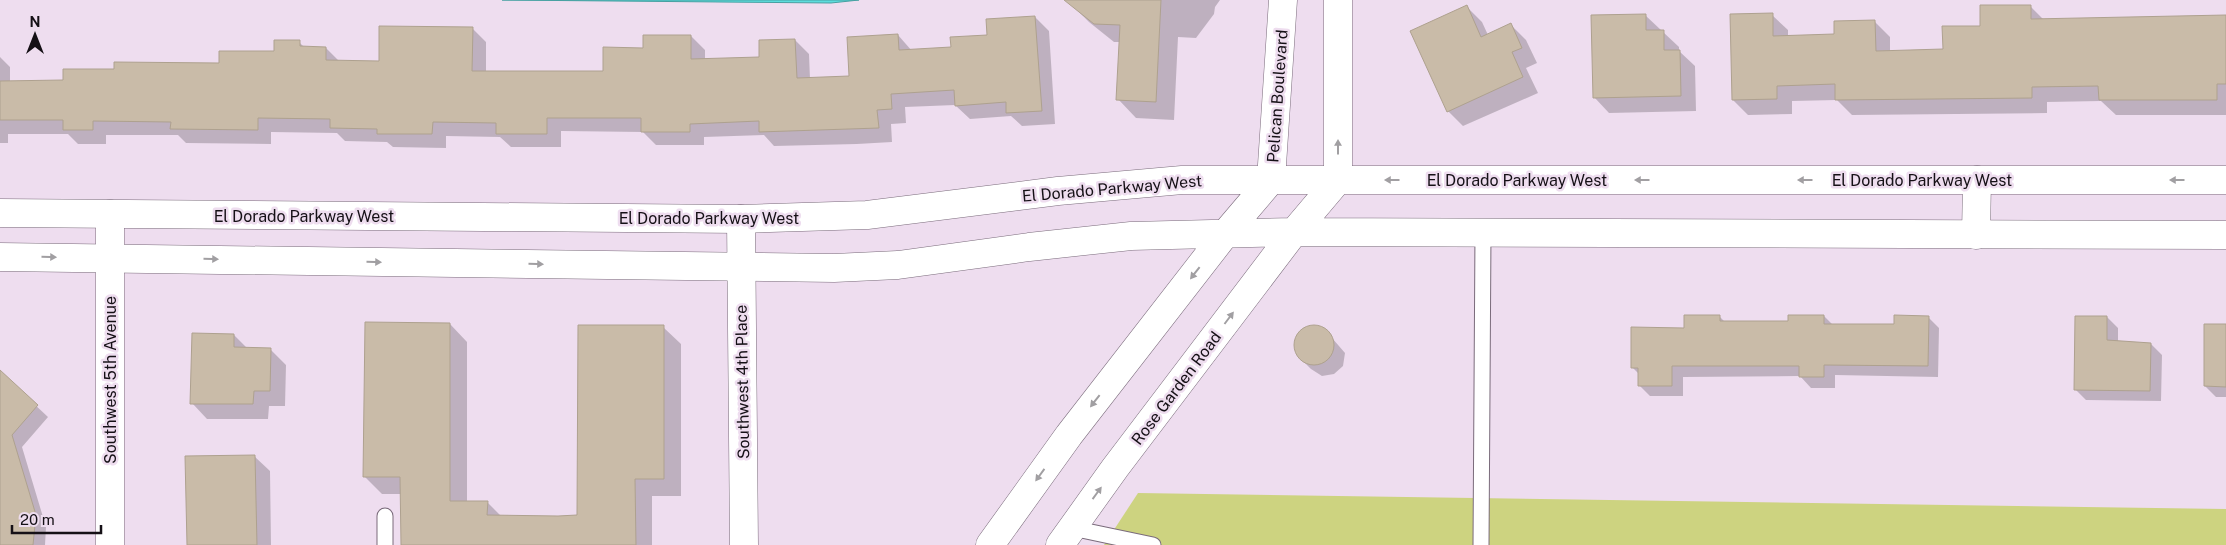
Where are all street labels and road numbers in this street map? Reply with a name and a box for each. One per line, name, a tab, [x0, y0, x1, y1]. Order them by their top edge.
street label: Pelican Boulevard	[1263, 29, 1292, 163]
street label: El Dorado Parkway West	[1021, 171, 1203, 206]
street label: El Dorado Parkway West	[1427, 171, 1607, 190]
street label: El Dorado Parkway West	[1832, 171, 2012, 190]
street label: El Dorado Parkway West	[214, 207, 394, 226]
street label: El Dorado Parkway West	[619, 209, 799, 228]
street label: Southwest 5th Avenue	[101, 296, 120, 464]
street label: Southwest 4th Place	[732, 305, 753, 459]
street label: Rose Garden Road	[1128, 328, 1225, 449]

